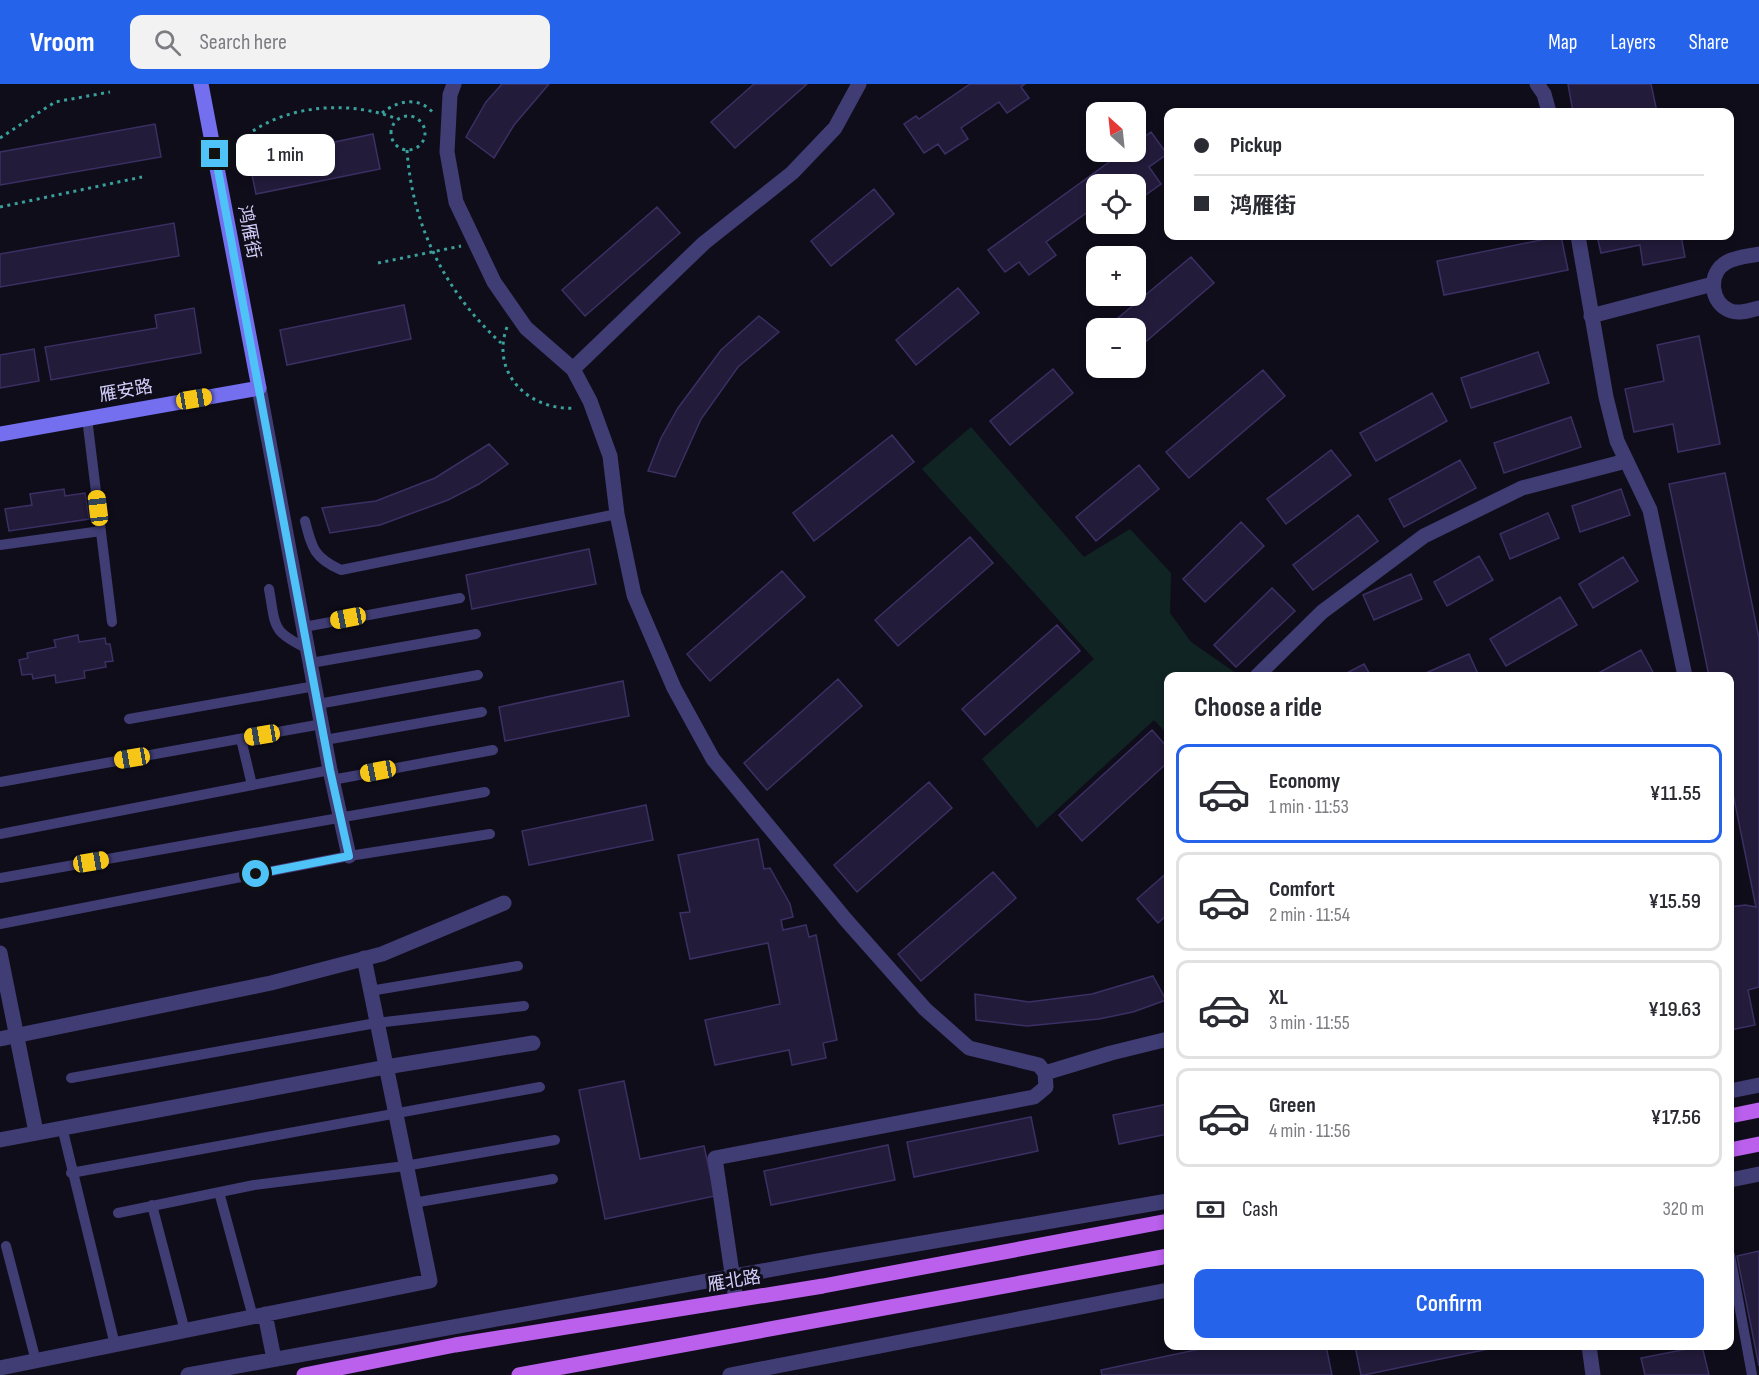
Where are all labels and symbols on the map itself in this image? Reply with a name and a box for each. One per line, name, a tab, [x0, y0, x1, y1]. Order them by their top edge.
north arrow	[1086, 102, 1146, 162]
callout: 1 min	[236, 133, 335, 175]
route end	[201, 140, 228, 167]
street label: 鸿雁街	[234, 203, 264, 261]
street label: 雁安路	[98, 376, 154, 406]
car	[175, 387, 213, 411]
car	[87, 489, 109, 527]
car	[329, 606, 367, 630]
car	[243, 723, 281, 747]
car	[113, 746, 151, 770]
car	[359, 759, 397, 783]
car	[72, 850, 110, 874]
route start	[242, 860, 269, 887]
street label: 雁北路	[706, 1266, 762, 1296]

